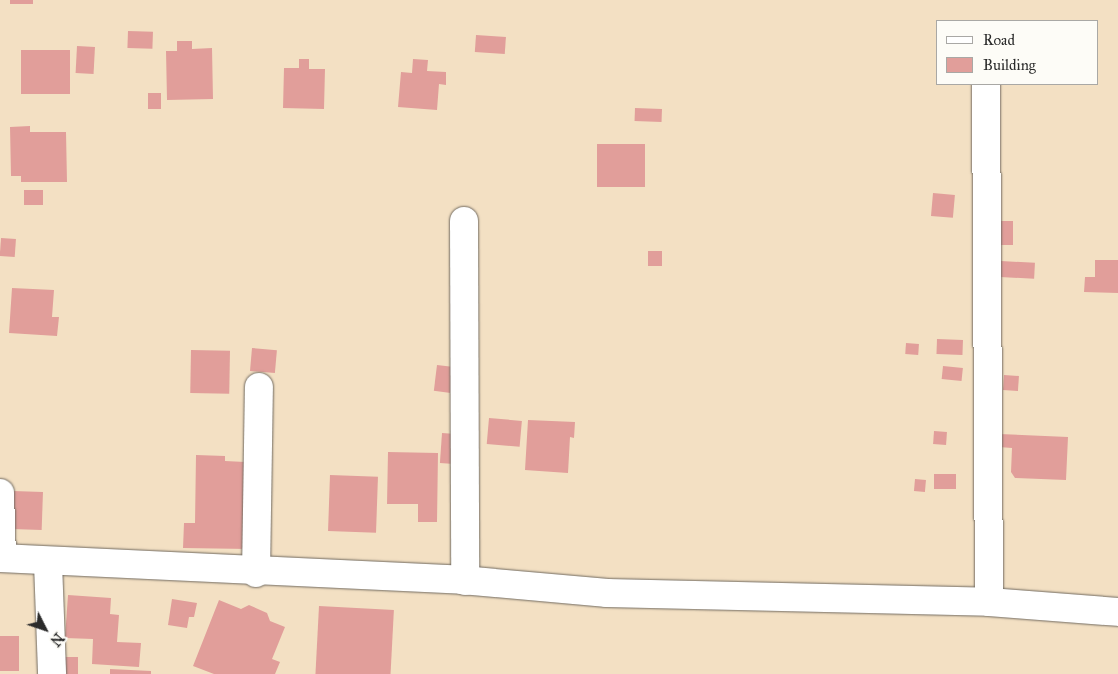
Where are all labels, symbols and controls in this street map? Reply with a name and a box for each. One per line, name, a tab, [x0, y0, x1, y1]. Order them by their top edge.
legend	[936, 20, 1098, 85]
text: Road	[983, 31, 1015, 49]
text: Building	[983, 56, 1036, 74]
north arrow	[20, 604, 70, 654]
text: N	[46, 629, 67, 649]

